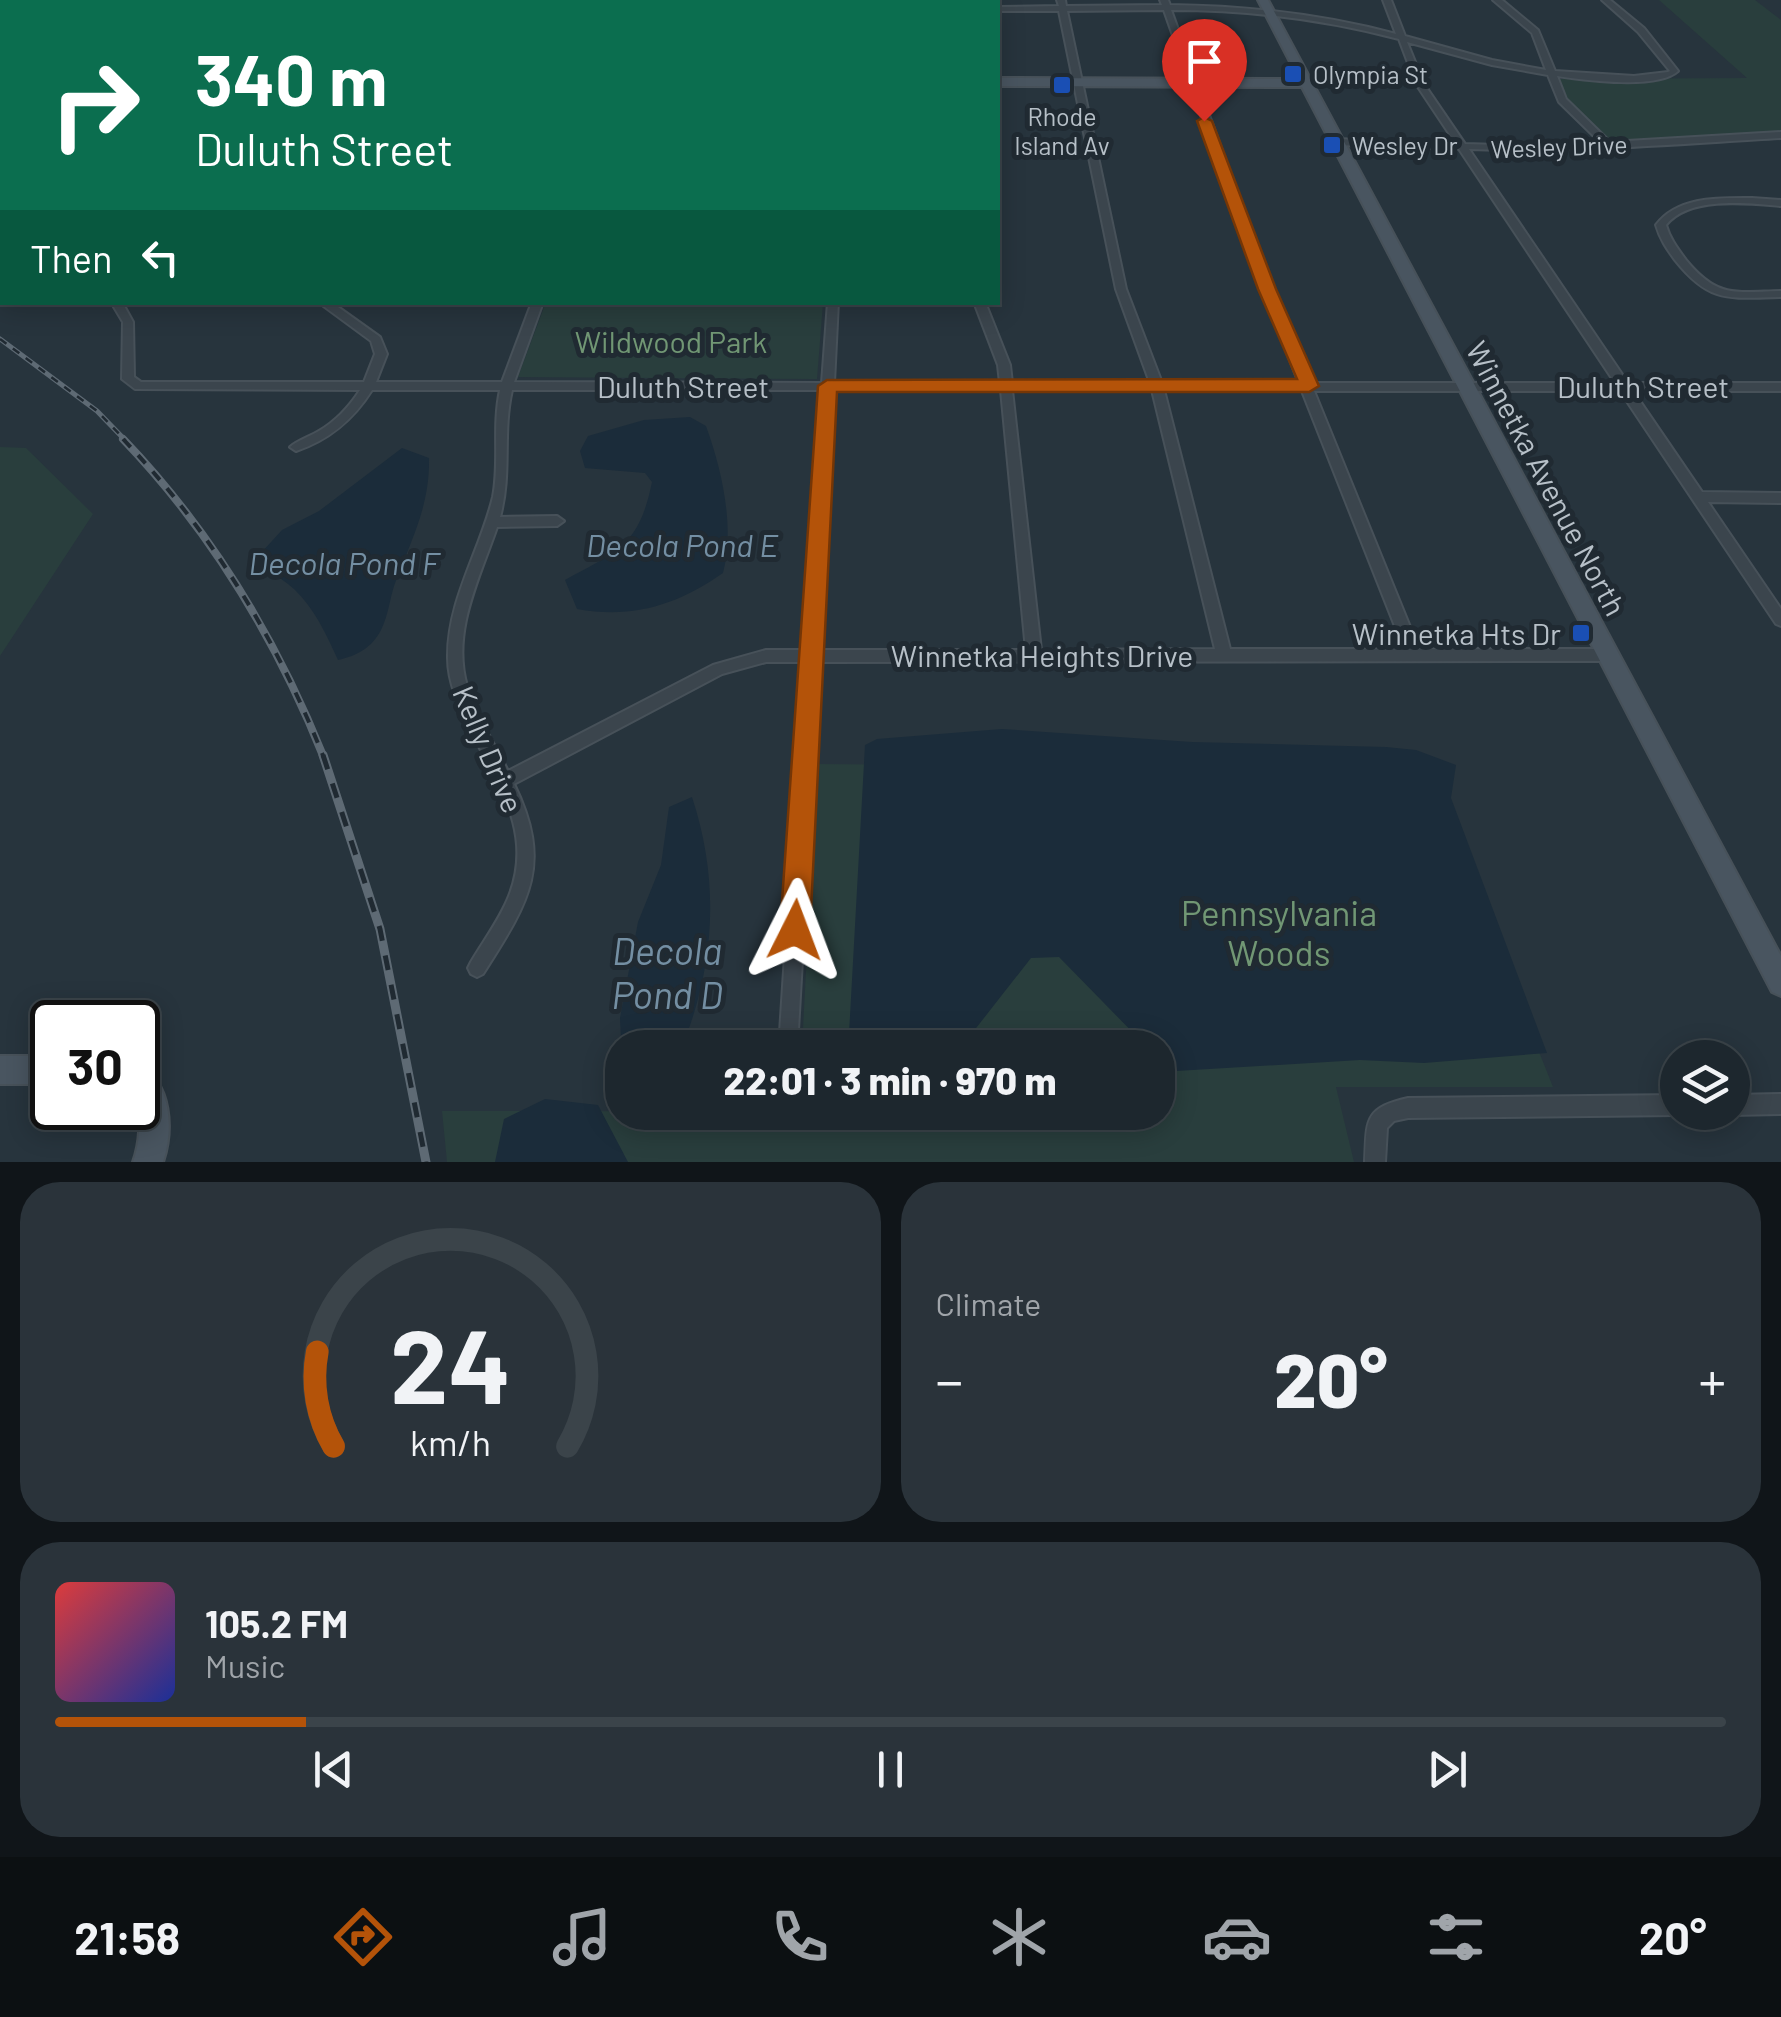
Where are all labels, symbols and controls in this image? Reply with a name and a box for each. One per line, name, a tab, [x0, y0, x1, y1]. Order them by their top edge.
pin	[1162, 19, 1247, 122]
icon: arrive	[1177, 34, 1232, 89]
text: 340 m	[195, 36, 388, 120]
icon: right	[30, 40, 160, 170]
place label: Olympia St	[1313, 59, 1428, 89]
marker: Olympia St	[1282, 63, 1304, 85]
marker: Rhode Island Av	[1051, 74, 1073, 96]
place label: Rhode Island Av	[1014, 101, 1110, 160]
text: Duluth Street	[195, 121, 453, 175]
street label: Wesley Drive	[1490, 129, 1628, 163]
place label: Wesley Dr	[1352, 130, 1458, 160]
marker: Wesley Dr	[1321, 134, 1343, 156]
icon: left	[133, 230, 188, 285]
text: Then	[30, 235, 113, 281]
park label: Wildwood Park	[575, 323, 767, 359]
street label: Winnetka Avenue North	[1459, 335, 1635, 621]
street label: Duluth Street	[597, 368, 769, 404]
street label: Duluth Street	[1557, 368, 1729, 404]
water label: Decola Pond E	[586, 525, 779, 563]
water label: Decola Pond F	[249, 543, 442, 581]
place label: Winnetka Hts Dr	[1352, 615, 1561, 651]
marker: Winnetka Hts Dr	[1570, 622, 1592, 644]
street label: Winnetka Heights Drive	[891, 637, 1193, 673]
street label: Kelly Drive	[446, 680, 532, 818]
position arrow	[743, 878, 847, 982]
park label: Pennsylvania Woods	[1181, 891, 1377, 973]
water label: Decola Pond D	[611, 927, 723, 1017]
speed limit sign: 30	[30, 1000, 160, 1130]
map controls	[1660, 1040, 1750, 1130]
button: layers	[1660, 1040, 1750, 1130]
text: 22:01 · 3 min · 970 m	[724, 1057, 1056, 1103]
text: Climate	[936, 1284, 1041, 1322]
text: 24	[390, 1300, 511, 1425]
text: 20°	[1274, 1333, 1387, 1423]
text: −	[936, 1346, 963, 1412]
text: +	[1698, 1346, 1726, 1412]
text: km/h	[410, 1420, 491, 1463]
text: 105.2 FM	[205, 1600, 348, 1646]
text: Music	[205, 1646, 285, 1684]
icon: previous	[306, 1742, 361, 1797]
icon: pause	[863, 1742, 918, 1797]
icon: next	[1420, 1742, 1475, 1797]
icon: directions	[328, 1902, 398, 1972]
icon: music	[547, 1902, 617, 1972]
icon: phone	[765, 1902, 835, 1972]
icon: climate	[984, 1902, 1054, 1972]
icon: car	[1202, 1902, 1272, 1972]
icon: filters	[1421, 1902, 1491, 1972]
text: 21:58	[74, 1910, 180, 1964]
text: 20°	[1639, 1910, 1707, 1964]

